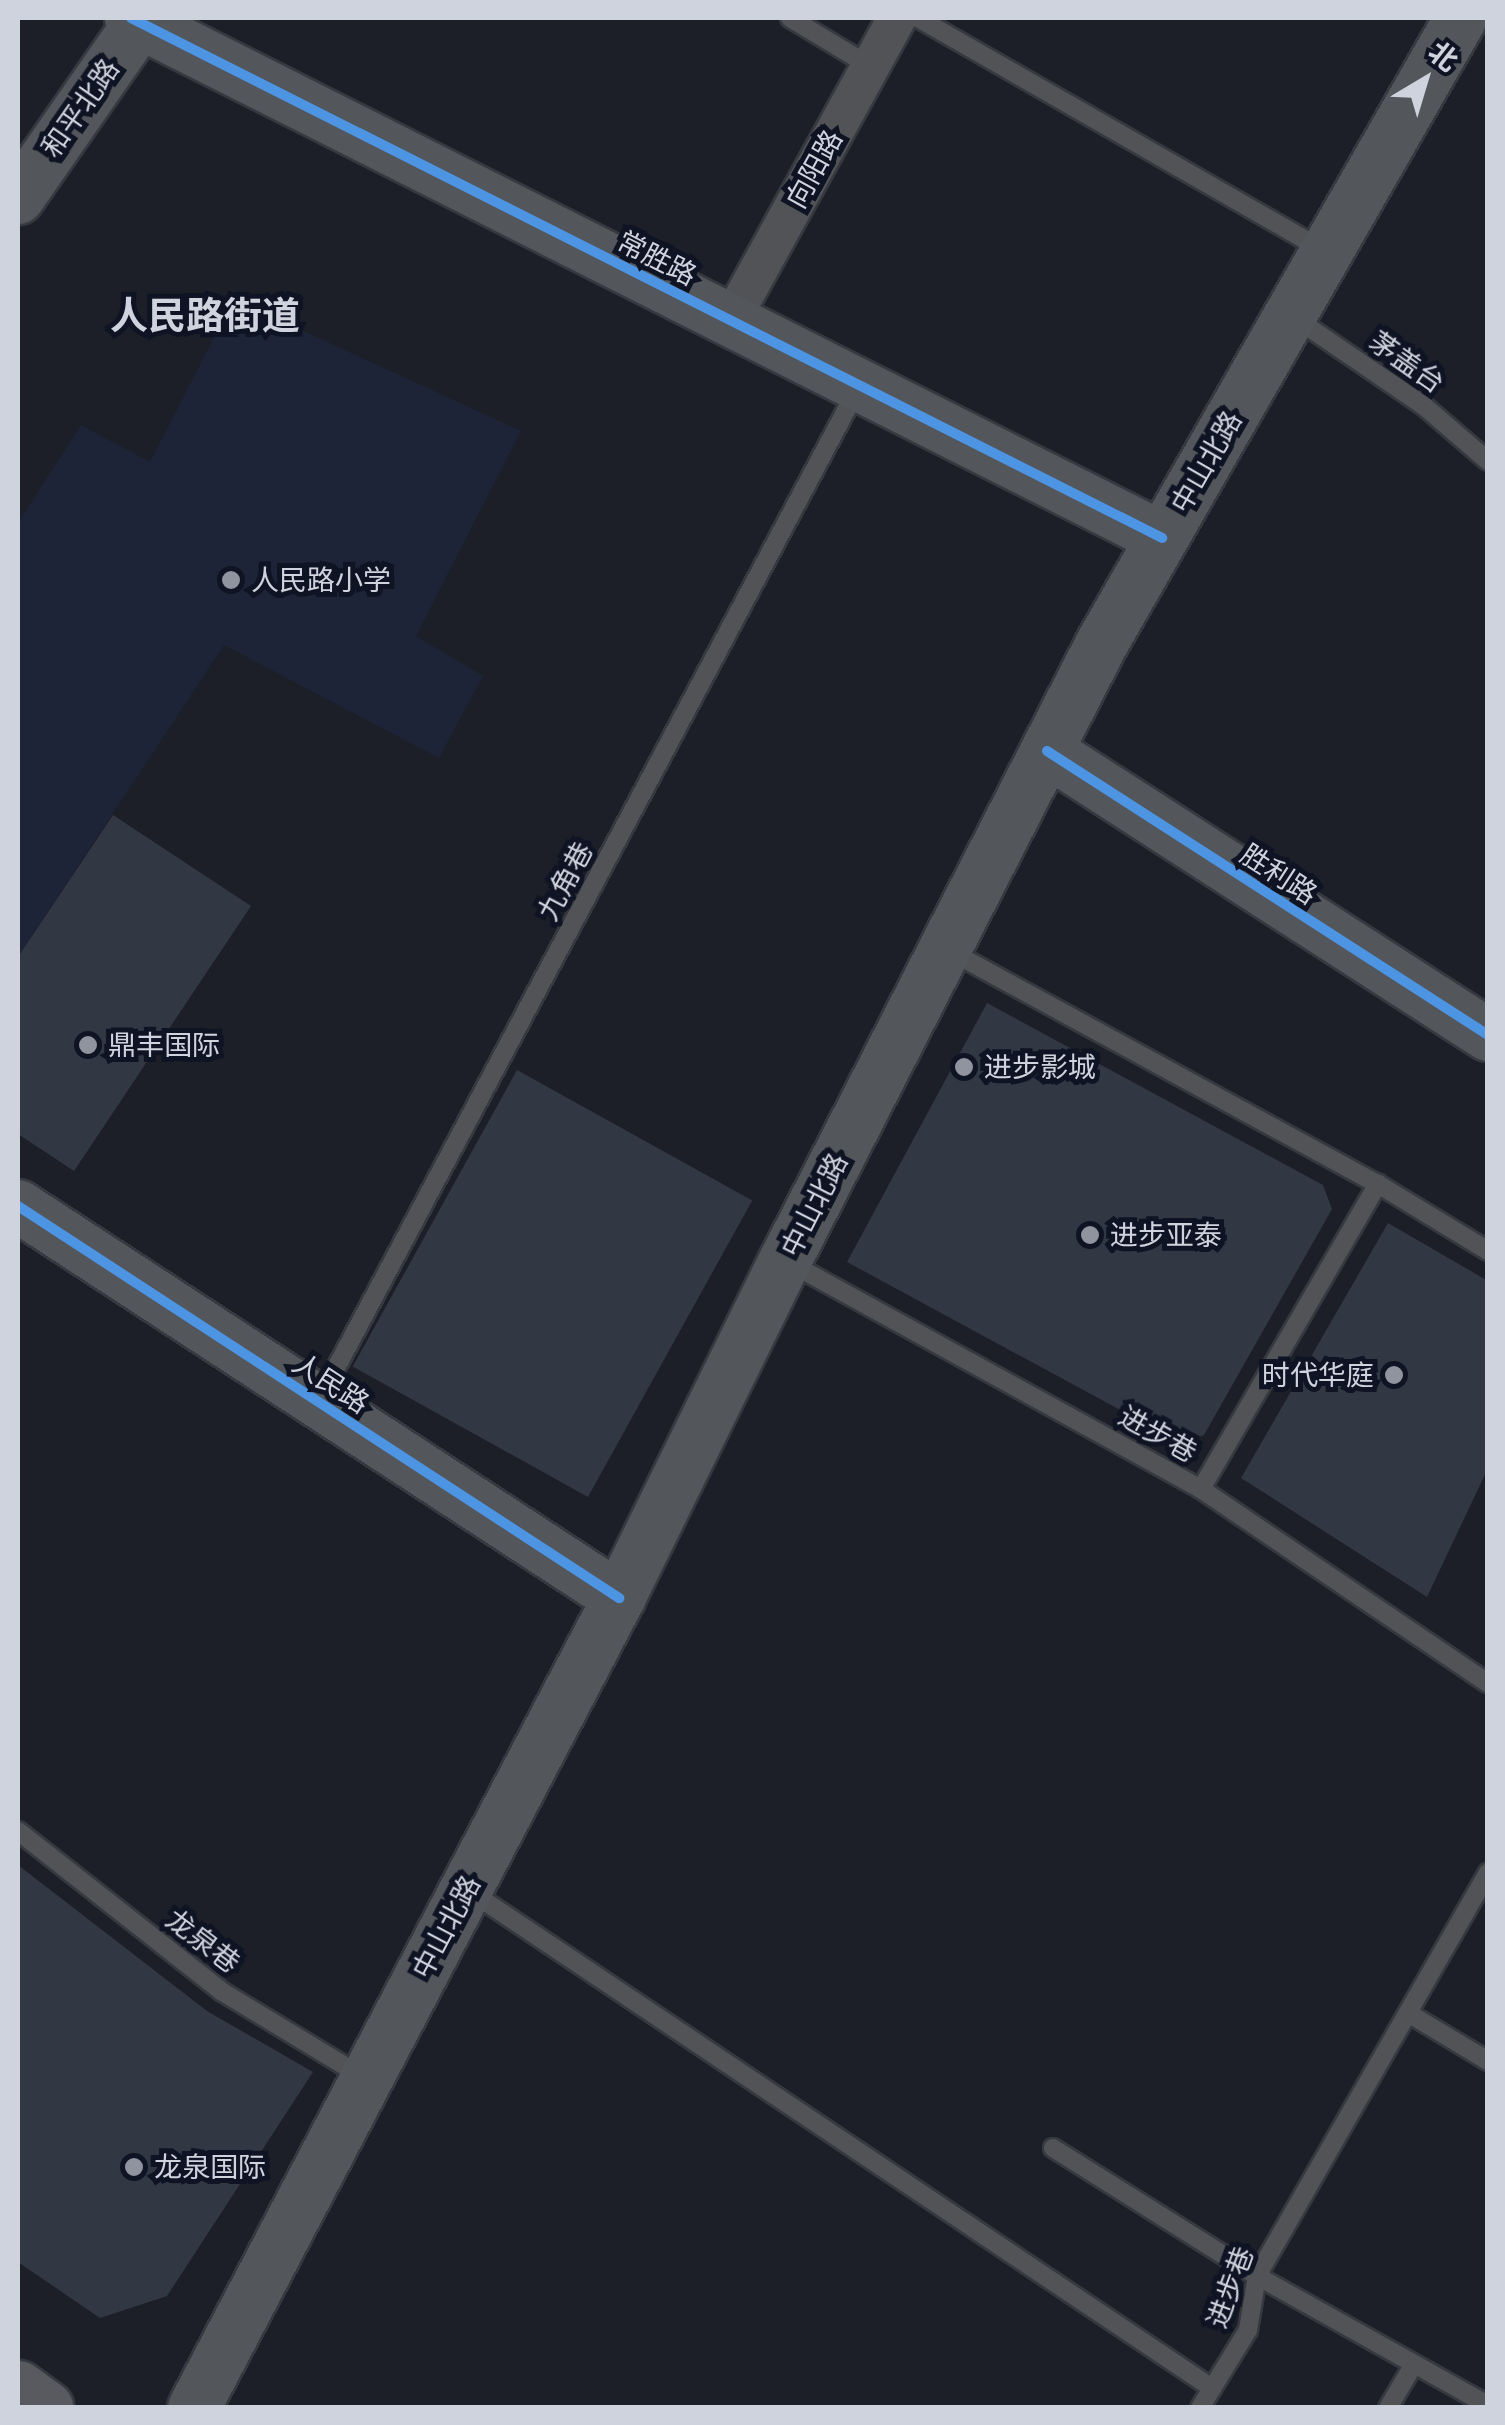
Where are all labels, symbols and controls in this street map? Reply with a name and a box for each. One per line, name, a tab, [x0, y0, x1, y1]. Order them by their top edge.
north arrow	[1375, 30, 1475, 130]
text: 北	[1422, 34, 1466, 78]
street label: 和平北路	[34, 52, 126, 164]
street label: 向阳路	[779, 124, 849, 214]
street label: 常胜路	[612, 224, 702, 292]
district label: 人民路街道	[110, 293, 300, 339]
street label: 茅盖台	[1363, 324, 1451, 400]
street label: 中山北路	[1163, 405, 1249, 519]
place label: 人民路小学	[251, 563, 391, 597]
marker: 人民路小学	[220, 569, 242, 591]
street label: 九角巷	[530, 836, 600, 926]
street label: 胜利路	[1235, 837, 1323, 911]
place label: 鼎丰国际	[108, 1028, 220, 1062]
marker: 鼎丰国际	[77, 1034, 99, 1056]
place label: 进步影城	[984, 1050, 1096, 1084]
marker: 进步影城	[953, 1056, 975, 1078]
street label: 中山北路	[774, 1147, 854, 1263]
place label: 进步亚泰	[1110, 1218, 1222, 1252]
marker: 进步亚泰	[1079, 1224, 1101, 1246]
street label: 人民路	[287, 1346, 375, 1420]
place label: 时代华庭	[1262, 1358, 1374, 1392]
marker: 时代华庭	[1383, 1364, 1405, 1386]
street label: 进步巷	[1113, 1399, 1203, 1469]
street label: 中山北路	[405, 1870, 487, 1984]
street label: 龙泉巷	[159, 1902, 247, 1980]
place label: 龙泉国际	[154, 2150, 266, 2184]
marker: 龙泉国际	[123, 2156, 145, 2178]
street label: 进步巷	[1200, 2242, 1260, 2332]

